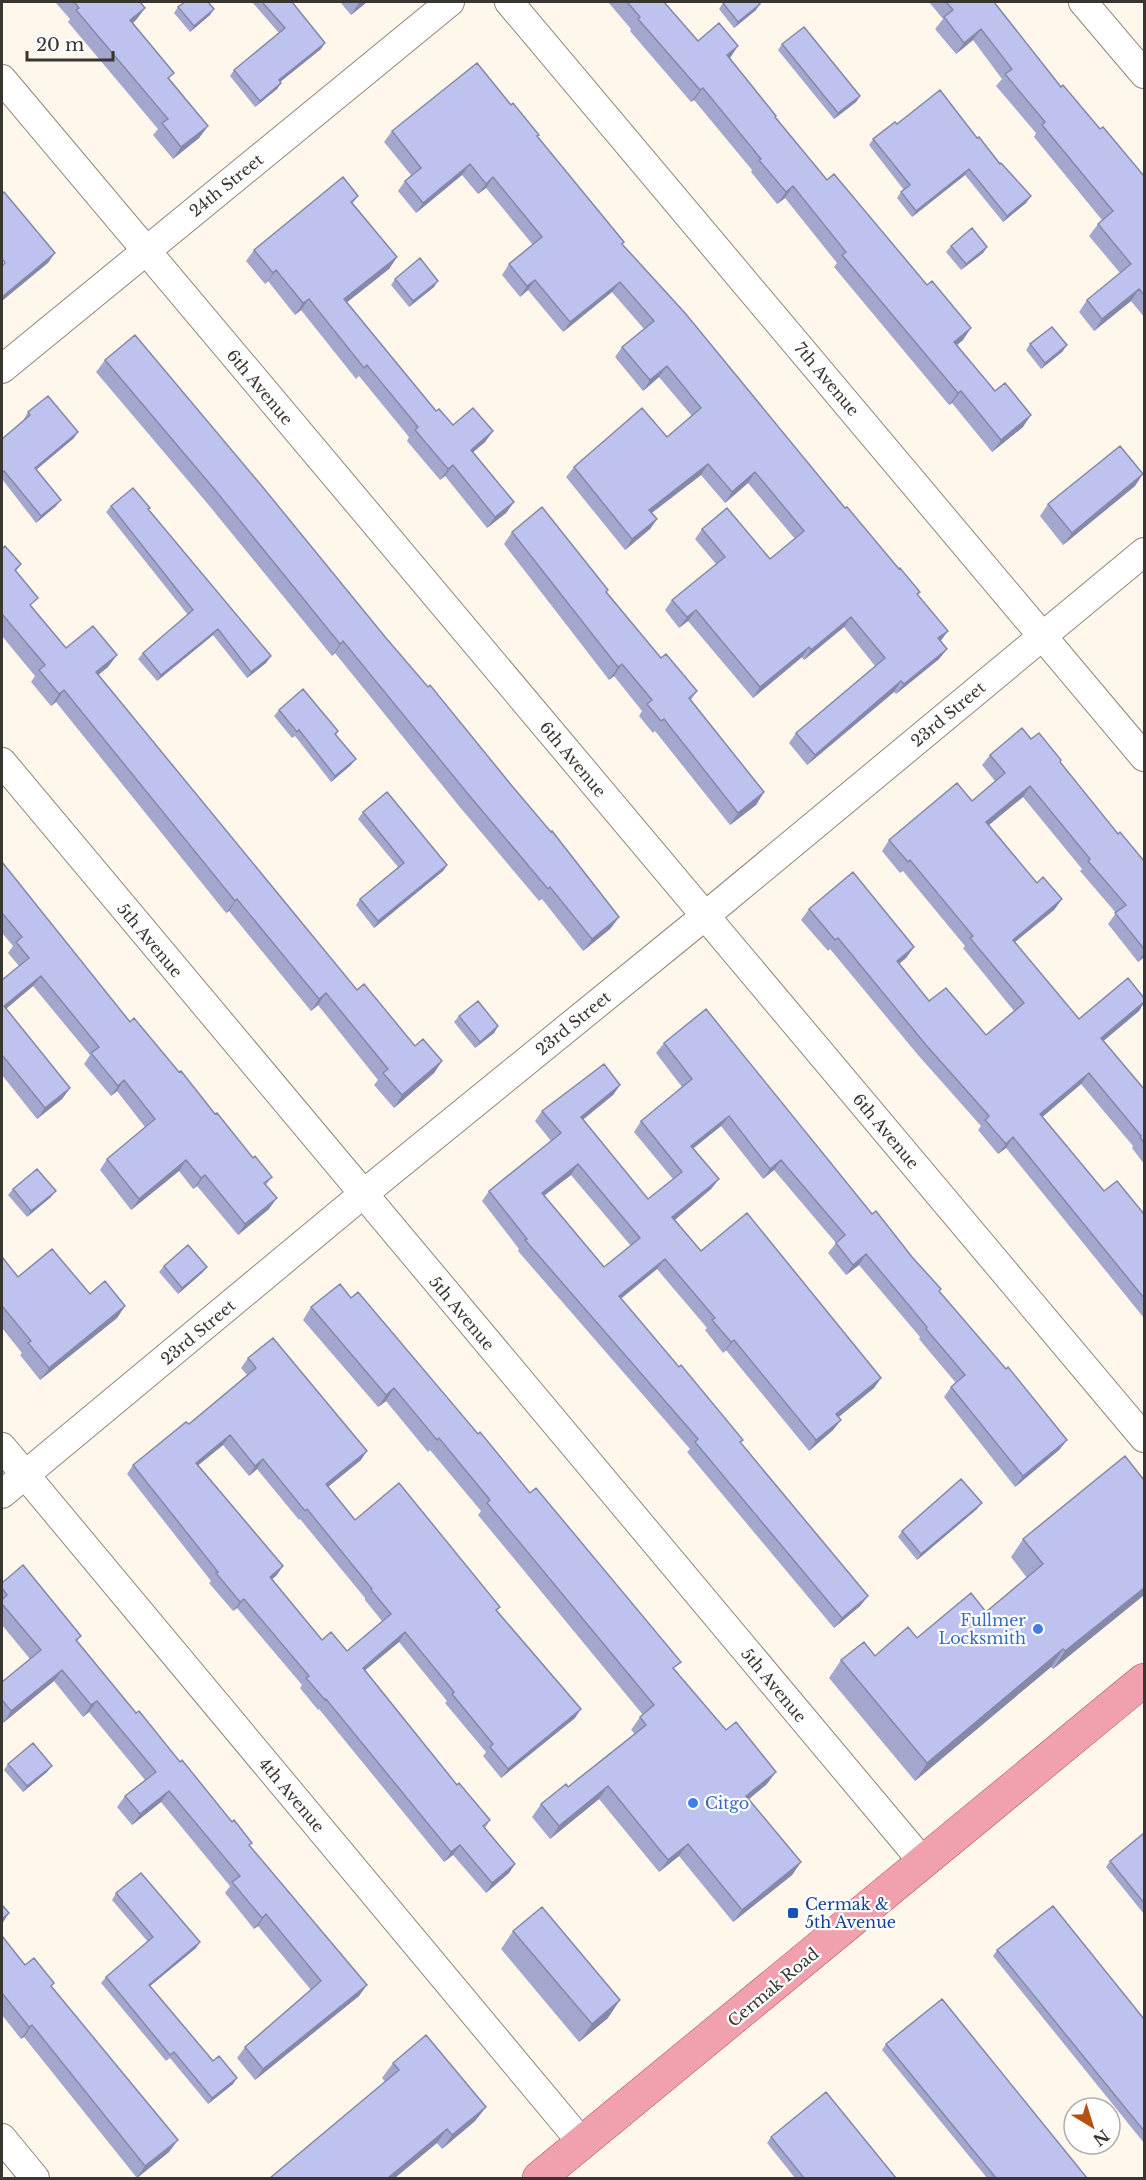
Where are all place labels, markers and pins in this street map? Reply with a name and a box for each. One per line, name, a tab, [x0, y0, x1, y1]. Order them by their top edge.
place label: Fullmer Locksmith	[939, 1610, 1026, 1648]
marker: Fullmer Locksmith	[1031, 1622, 1045, 1636]
place label: Citgo	[705, 1793, 749, 1813]
marker: Citgo	[686, 1796, 700, 1810]
place label: Cermak & 5th Avenue	[805, 1894, 896, 1932]
marker: Cermak & 5th Avenue	[786, 1906, 800, 1920]

